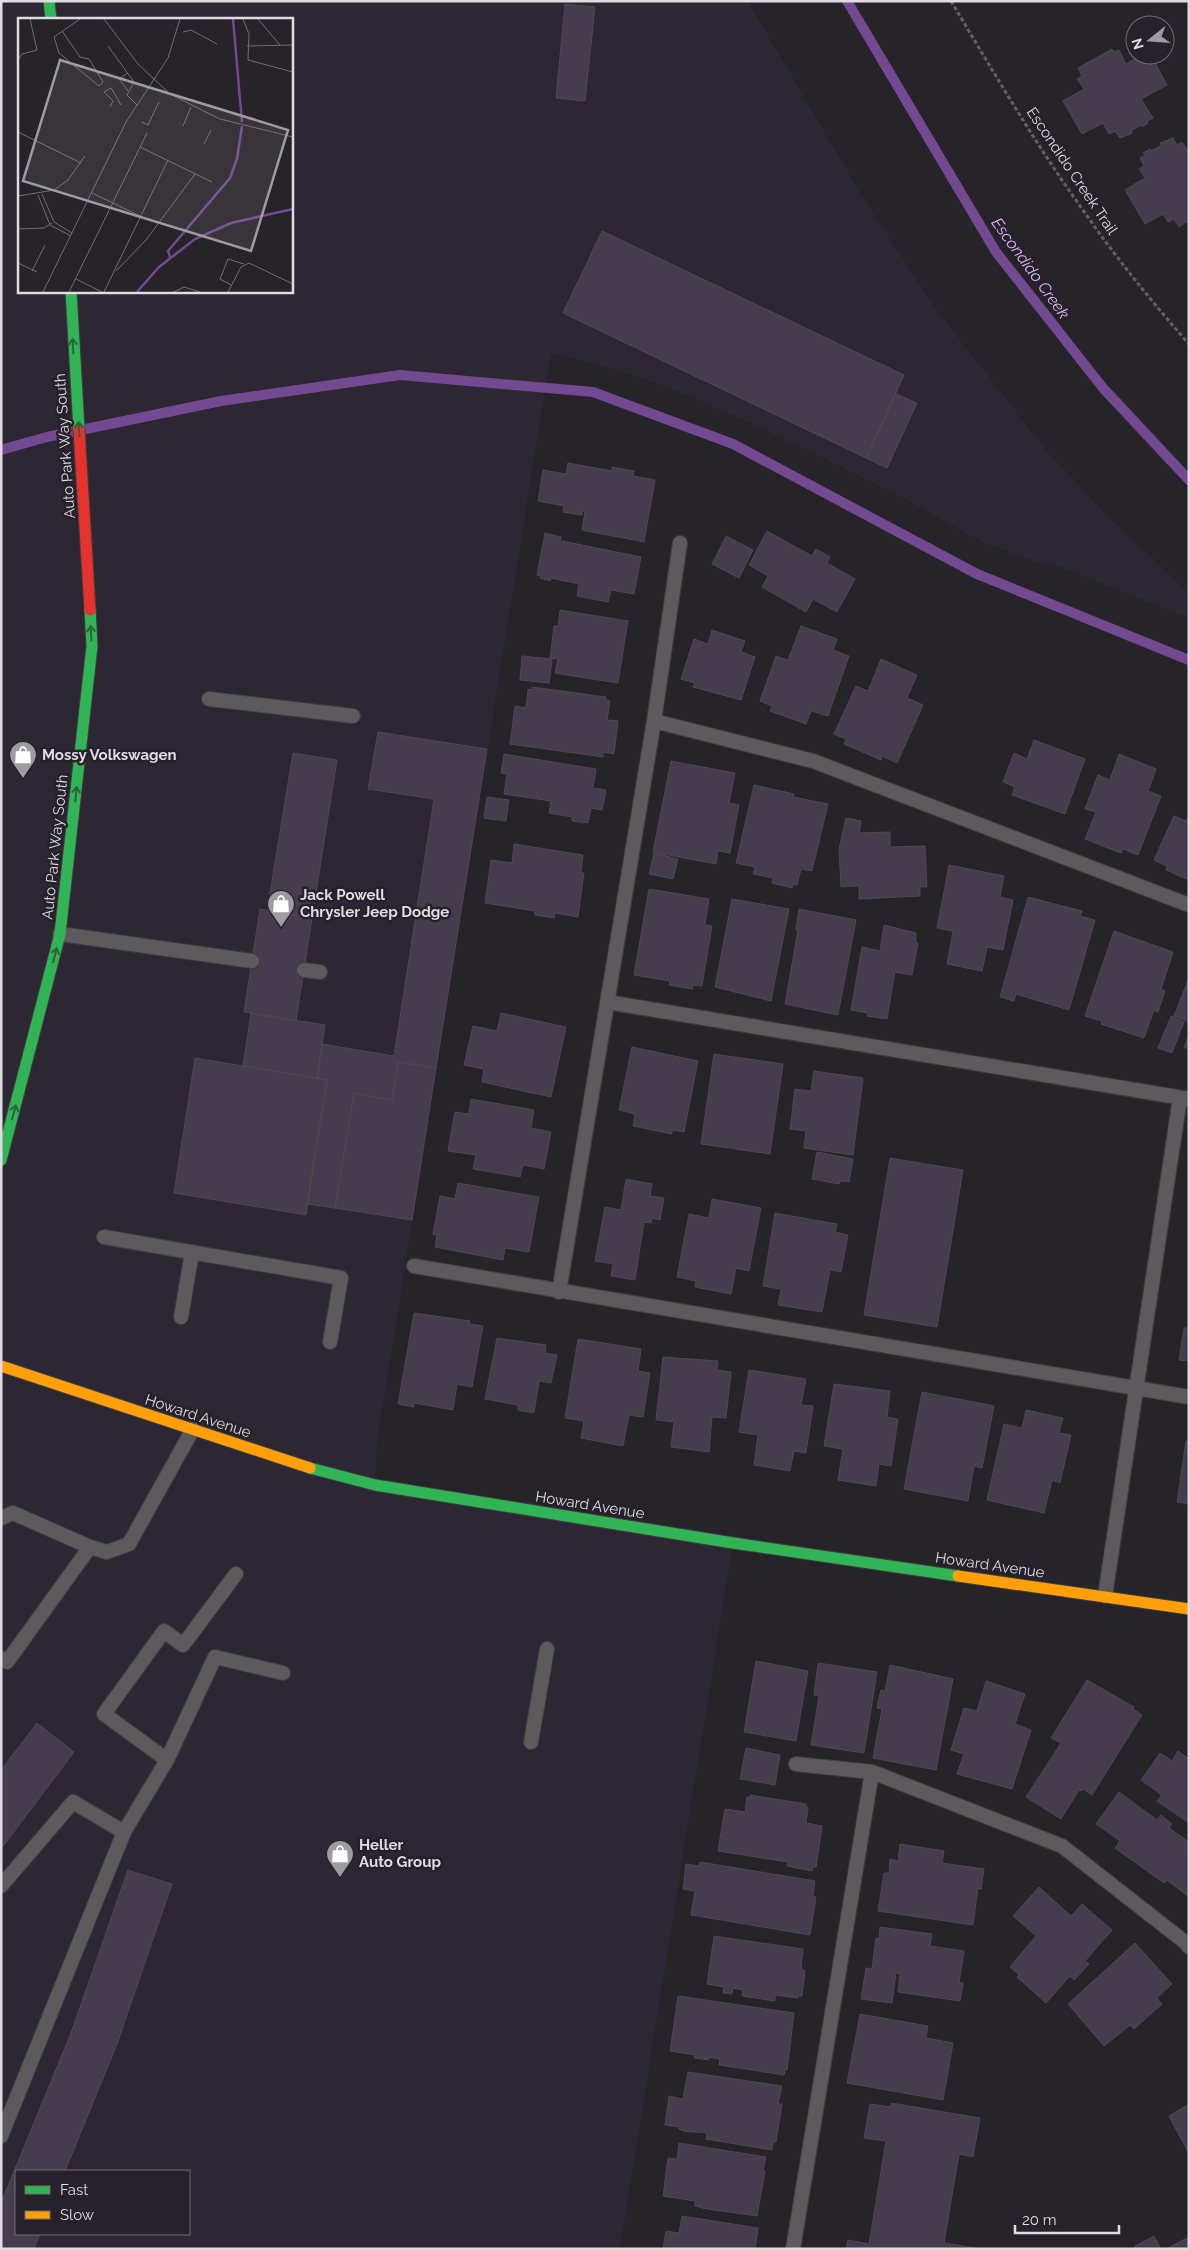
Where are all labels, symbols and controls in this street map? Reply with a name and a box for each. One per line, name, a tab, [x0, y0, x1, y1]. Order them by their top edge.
north arrow	[1125, 15, 1175, 65]
inset map	[18, 18, 292, 292]
text: N	[1128, 36, 1147, 51]
street label: Escondido Creek Trail	[1023, 104, 1122, 239]
water label: Escondido Creek	[988, 214, 1074, 323]
one-way arrow	[69, 339, 78, 355]
street label: Auto Park Way South	[51, 373, 79, 519]
one-way arrow	[74, 421, 83, 437]
one-way arrow	[87, 625, 96, 641]
shop icon: Mossy Volkswagen	[8, 740, 38, 779]
place label: Mossy Volkswagen	[42, 746, 177, 764]
street label: Auto Park Way South	[38, 774, 72, 920]
one-way arrow	[71, 787, 81, 803]
place label: Jack Powell Chrysler Jeep Dodge	[300, 886, 449, 921]
shop icon: Jack Powell Chrysler Jeep Dodge	[266, 889, 296, 928]
one-way arrow	[51, 948, 60, 964]
one-way arrow	[9, 1105, 19, 1121]
street label: Howard Avenue	[143, 1390, 253, 1442]
street label: Howard Avenue	[534, 1487, 646, 1523]
street label: Howard Avenue	[934, 1548, 1046, 1582]
place label: Heller Auto Group	[359, 1836, 441, 1871]
shop icon: Heller Auto Group	[325, 1839, 355, 1878]
legend	[15, 2170, 190, 2235]
text: Fast	[60, 2181, 88, 2199]
scale bar	[1015, 2202, 1119, 2234]
text: Slow	[60, 2206, 94, 2224]
text: 20 m	[1022, 2211, 1057, 2229]

